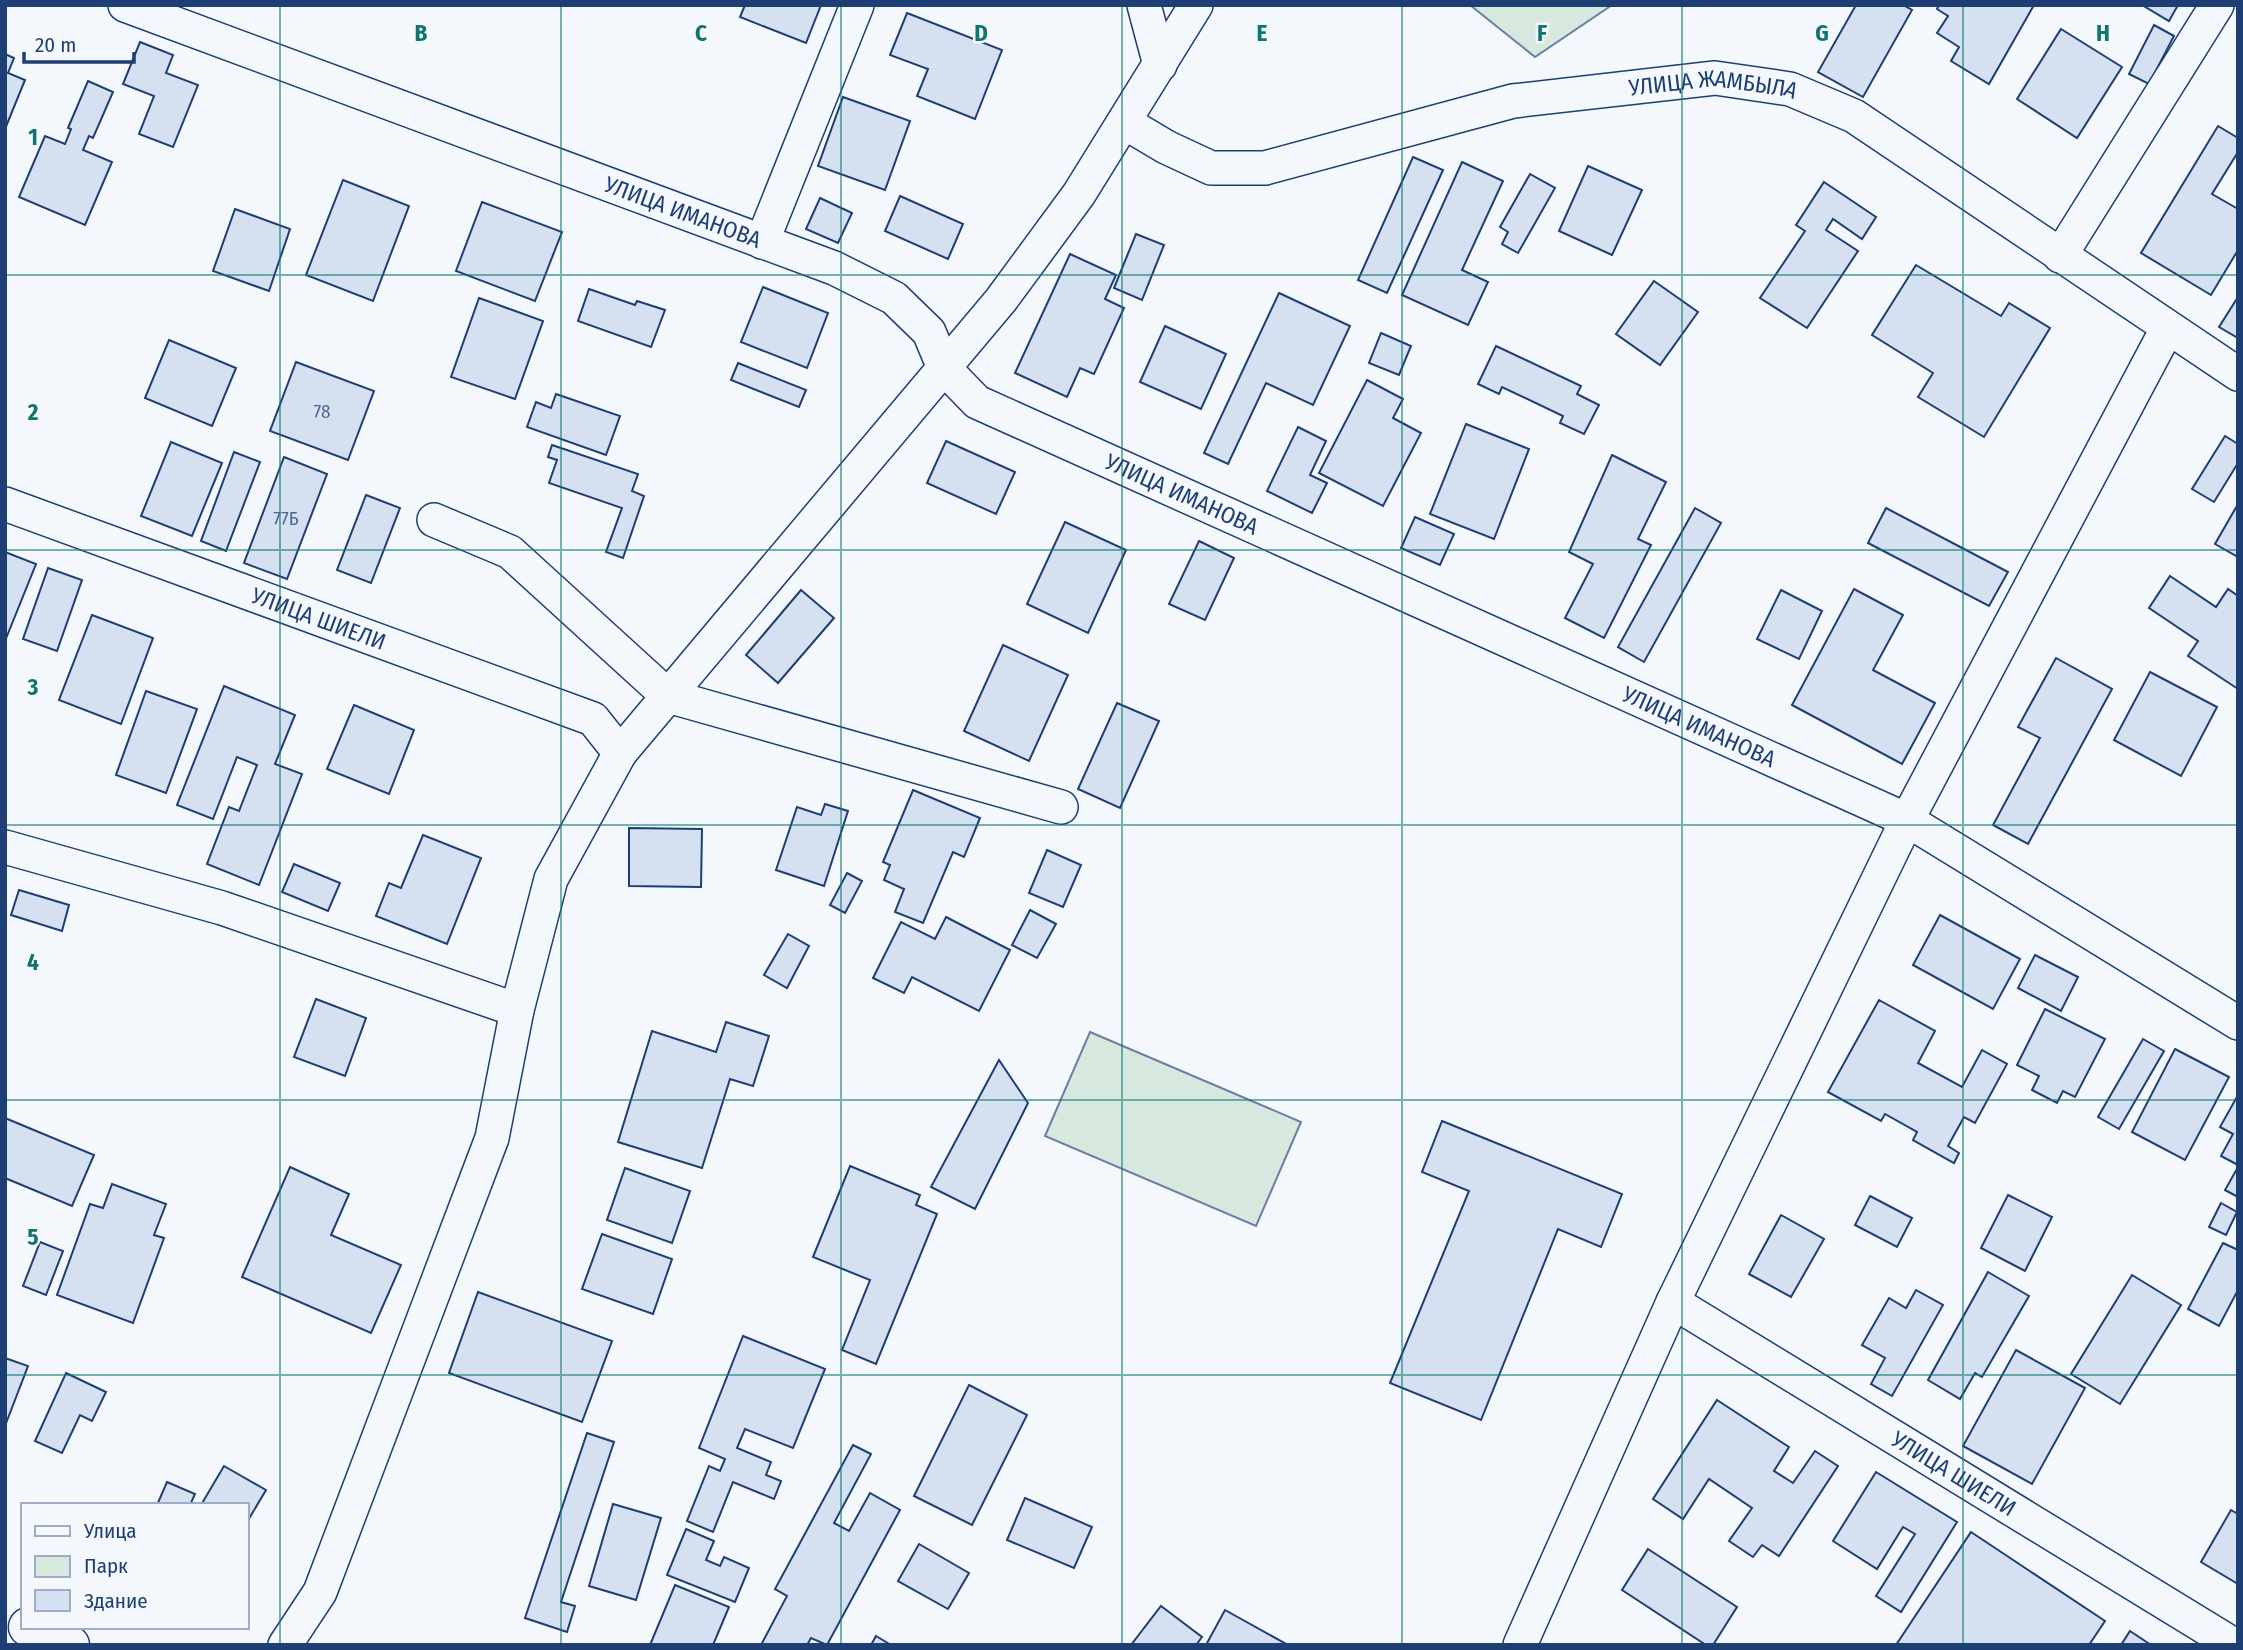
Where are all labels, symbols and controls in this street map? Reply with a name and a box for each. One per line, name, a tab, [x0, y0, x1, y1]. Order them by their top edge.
text: B	[415, 19, 428, 47]
text: C	[695, 19, 707, 47]
text: D	[974, 19, 988, 47]
text: E	[1257, 19, 1268, 47]
text: F	[1537, 19, 1547, 47]
text: G	[1815, 19, 1829, 47]
text: H	[2096, 19, 2110, 47]
scale bar	[24, 21, 135, 65]
text: 20 m	[35, 32, 76, 58]
street label: УЛИЦА ЖАМБЫЛА	[1626, 64, 1802, 105]
text: 1	[28, 123, 38, 151]
street label: УЛИЦА ИМАНОВА	[600, 170, 765, 254]
text: 2	[27, 398, 39, 426]
house number: 78	[314, 400, 330, 423]
street label: УЛИЦА ИМАНОВА	[1100, 447, 1263, 541]
house number: 77Б	[273, 507, 299, 530]
street label: УЛИЦА ШИЕЛИ	[247, 581, 390, 656]
text: 3	[27, 673, 39, 701]
street label: УЛИЦА ИМАНОВА	[1617, 679, 1780, 773]
text: 4	[27, 948, 39, 976]
text: 5	[27, 1223, 39, 1251]
street label: УЛИЦА ШИЕЛИ	[1885, 1424, 2021, 1522]
legend	[21, 1503, 248, 1629]
text: Улица	[83, 1518, 137, 1544]
text: Парк	[84, 1553, 128, 1579]
text: Здание	[84, 1588, 148, 1614]

